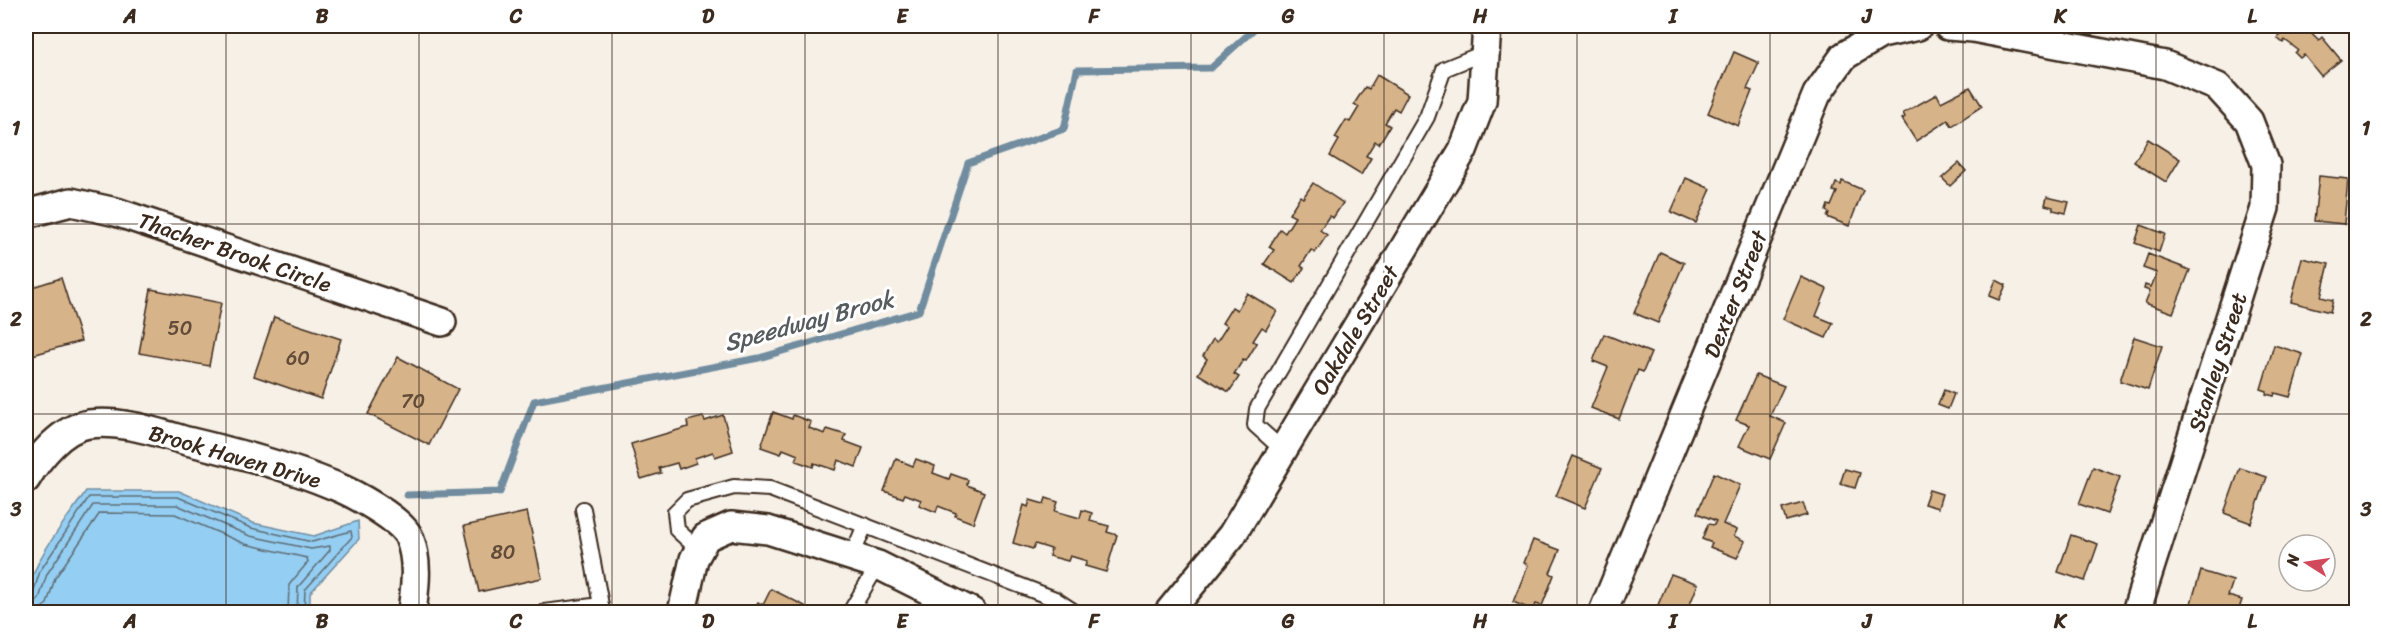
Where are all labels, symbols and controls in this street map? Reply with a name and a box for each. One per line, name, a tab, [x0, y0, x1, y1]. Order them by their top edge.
text: A	[122, 0, 137, 34]
text: B	[316, 0, 329, 34]
text: C	[509, 0, 523, 34]
text: D	[702, 0, 715, 34]
text: E	[896, 0, 909, 34]
text: F	[1088, 0, 1101, 34]
text: G	[1281, 0, 1295, 34]
text: H	[1472, 0, 1488, 34]
text: I	[1668, 0, 1679, 34]
text: J	[1861, 0, 1873, 34]
text: K	[2053, 0, 2068, 34]
text: L	[2247, 0, 2257, 34]
text: 1	[12, 111, 21, 146]
text: 1	[2362, 111, 2371, 146]
street label: Thacher Brook Circle	[133, 201, 337, 304]
street label: Dexter Street	[1692, 223, 1779, 364]
street label: Oakdale Street	[1301, 257, 1410, 403]
water label: Speedway Brook	[719, 278, 900, 364]
street label: Stanley Street	[2177, 287, 2259, 437]
text: 2	[9, 302, 22, 337]
text: 2	[2359, 302, 2372, 337]
house number: 50	[168, 311, 192, 346]
house number: 60	[286, 341, 310, 376]
house number: 70	[401, 384, 425, 419]
street label: Brook Haven Drive	[144, 413, 326, 500]
text: 3	[10, 492, 22, 527]
text: 3	[2360, 492, 2372, 527]
north arrow	[2277, 533, 2337, 593]
house number: 80	[491, 535, 515, 570]
text: N	[2277, 551, 2308, 569]
text: A	[122, 604, 137, 638]
text: B	[316, 604, 329, 638]
text: C	[509, 604, 523, 638]
text: D	[702, 604, 715, 638]
text: E	[896, 604, 909, 638]
text: F	[1088, 604, 1101, 638]
text: G	[1281, 604, 1295, 638]
text: H	[1472, 604, 1488, 638]
text: I	[1668, 604, 1679, 638]
text: J	[1861, 604, 1873, 638]
text: K	[2053, 604, 2068, 638]
text: L	[2247, 604, 2257, 638]

